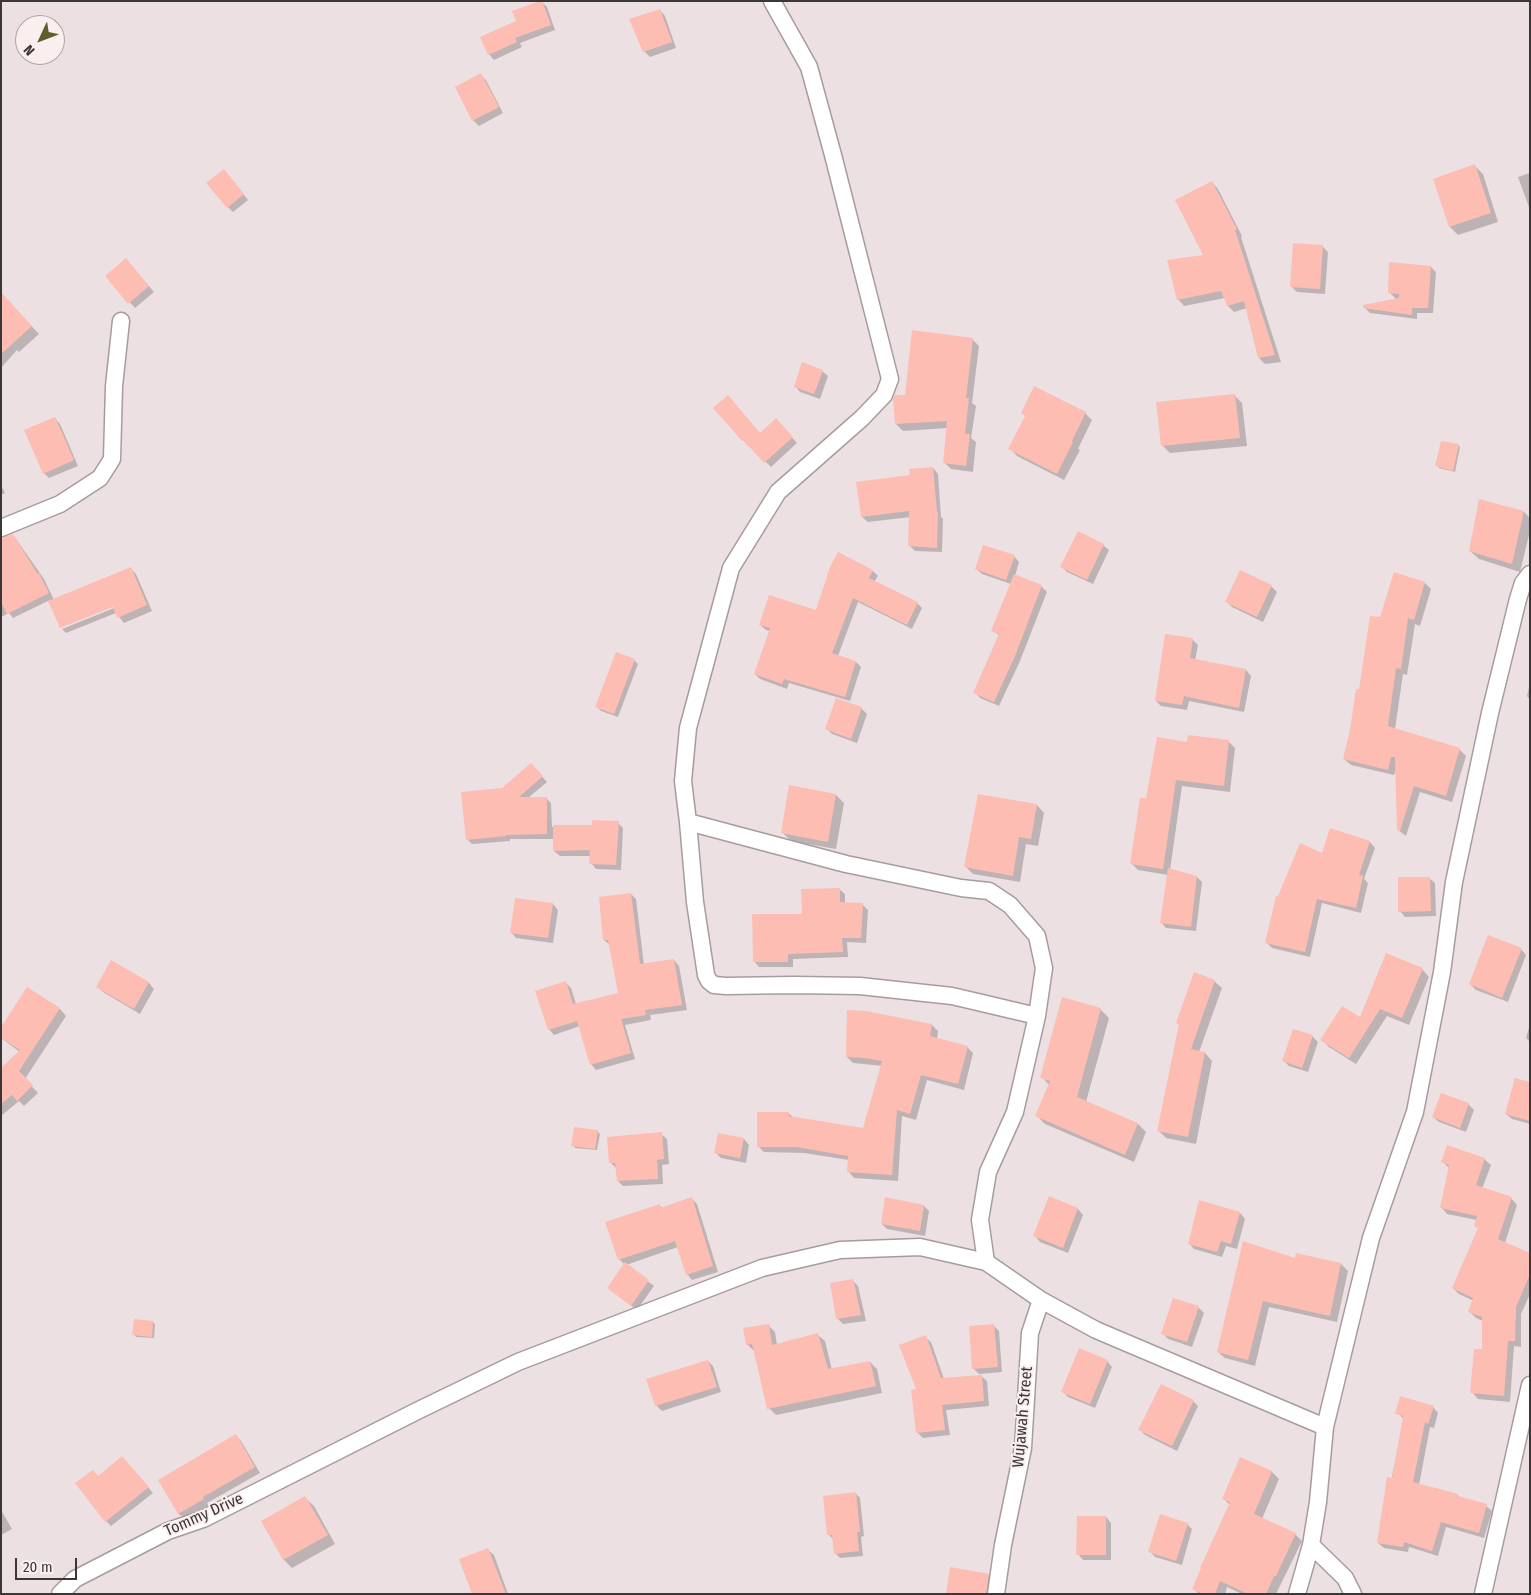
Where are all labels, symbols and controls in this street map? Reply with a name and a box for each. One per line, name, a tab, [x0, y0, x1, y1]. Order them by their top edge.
north arrow	[15, 15, 65, 65]
text: N	[20, 41, 38, 59]
street label: Wujawah Street	[1009, 1366, 1037, 1468]
street label: Tommy Drive	[162, 1489, 246, 1541]
scale bar	[18, 1548, 80, 1580]
text: 20 m	[23, 1558, 53, 1576]

